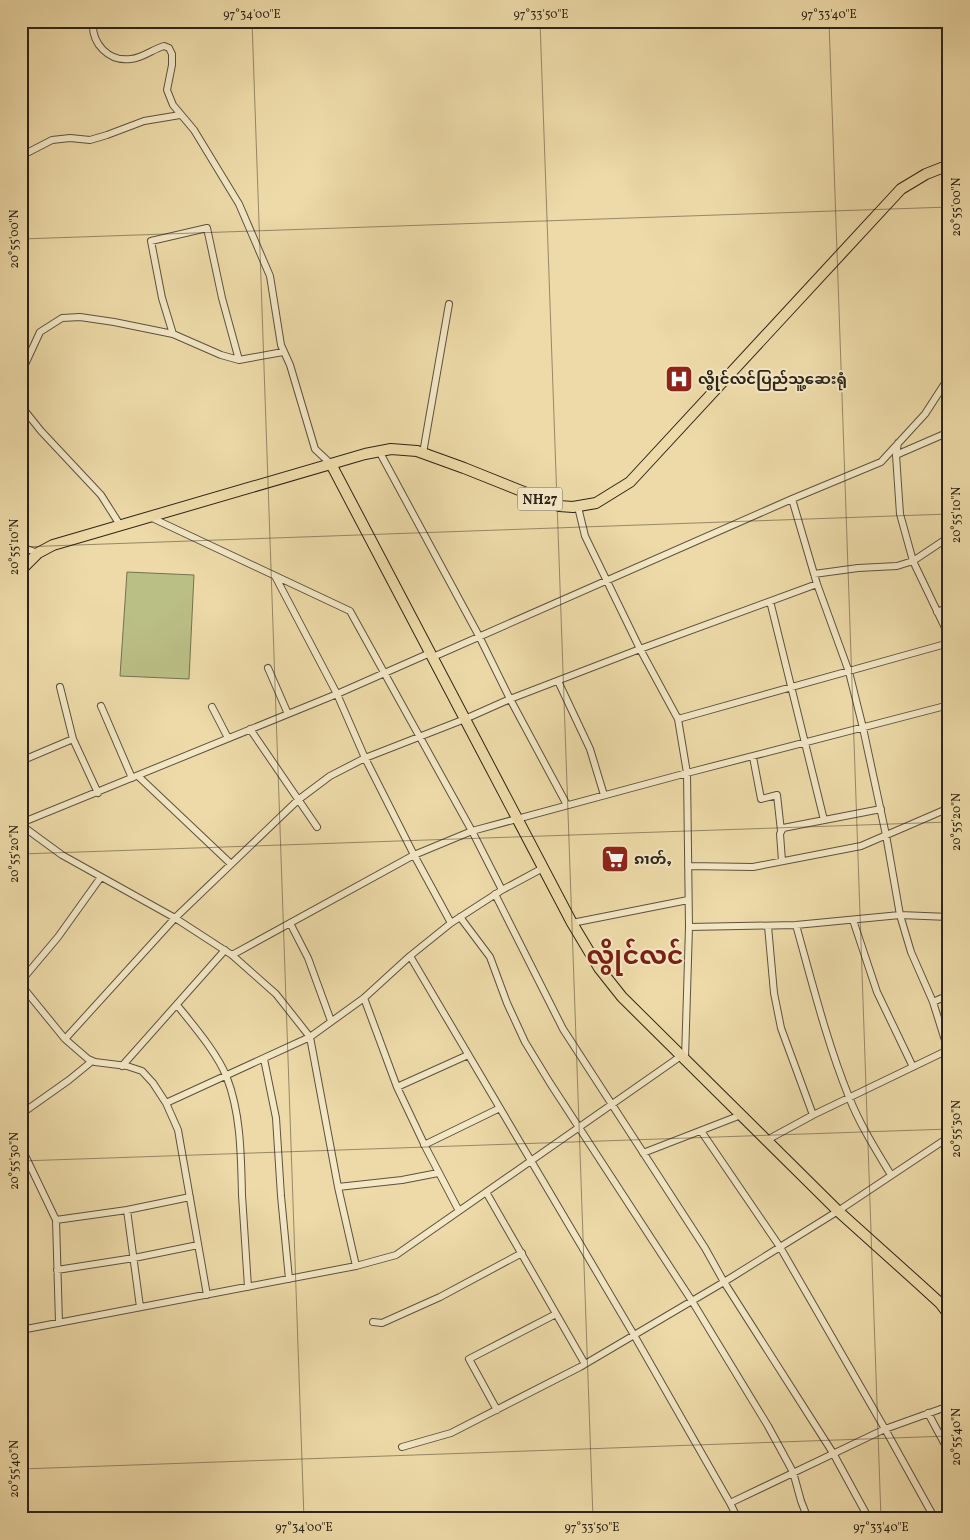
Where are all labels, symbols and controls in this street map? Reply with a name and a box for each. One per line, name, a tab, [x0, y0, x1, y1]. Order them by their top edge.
text: 97°34'00"E	[223, 7, 281, 23]
text: 97°33'50"E	[514, 7, 568, 23]
text: 97°33'40"E	[801, 7, 857, 23]
text: 20°55'00"N	[949, 177, 965, 236]
text: 20°55'00"N	[7, 209, 23, 268]
hospital icon: လွိုင်လင်ပြည်သူ့ဆေးရုံ	[664, 364, 694, 394]
place label: လွိုင်လင်ပြည်သူ့ဆေးရုံ	[698, 369, 847, 391]
text: 20°55'10"N	[949, 487, 965, 543]
road number: NH27	[518, 488, 562, 510]
text: 20°55'10"N	[7, 519, 23, 575]
text: 20°55'20"N	[949, 793, 965, 851]
text: 20°55'20"N	[7, 825, 23, 883]
supermarket icon: ၵၢတ်ႇ	[600, 844, 630, 874]
place label: ၵၢတ်ႇ	[634, 849, 672, 871]
district label: လွိုင်လင်	[586, 938, 684, 976]
text: 20°55'30"N	[949, 1100, 965, 1158]
text: 20°55'30"N	[7, 1132, 23, 1190]
text: 20°55'40"N	[949, 1408, 965, 1466]
text: 20°55'40"N	[7, 1440, 23, 1498]
text: 97°34'00"E	[275, 1520, 333, 1536]
text: 97°33'50"E	[565, 1520, 619, 1536]
text: 97°33'40"E	[853, 1520, 909, 1536]

